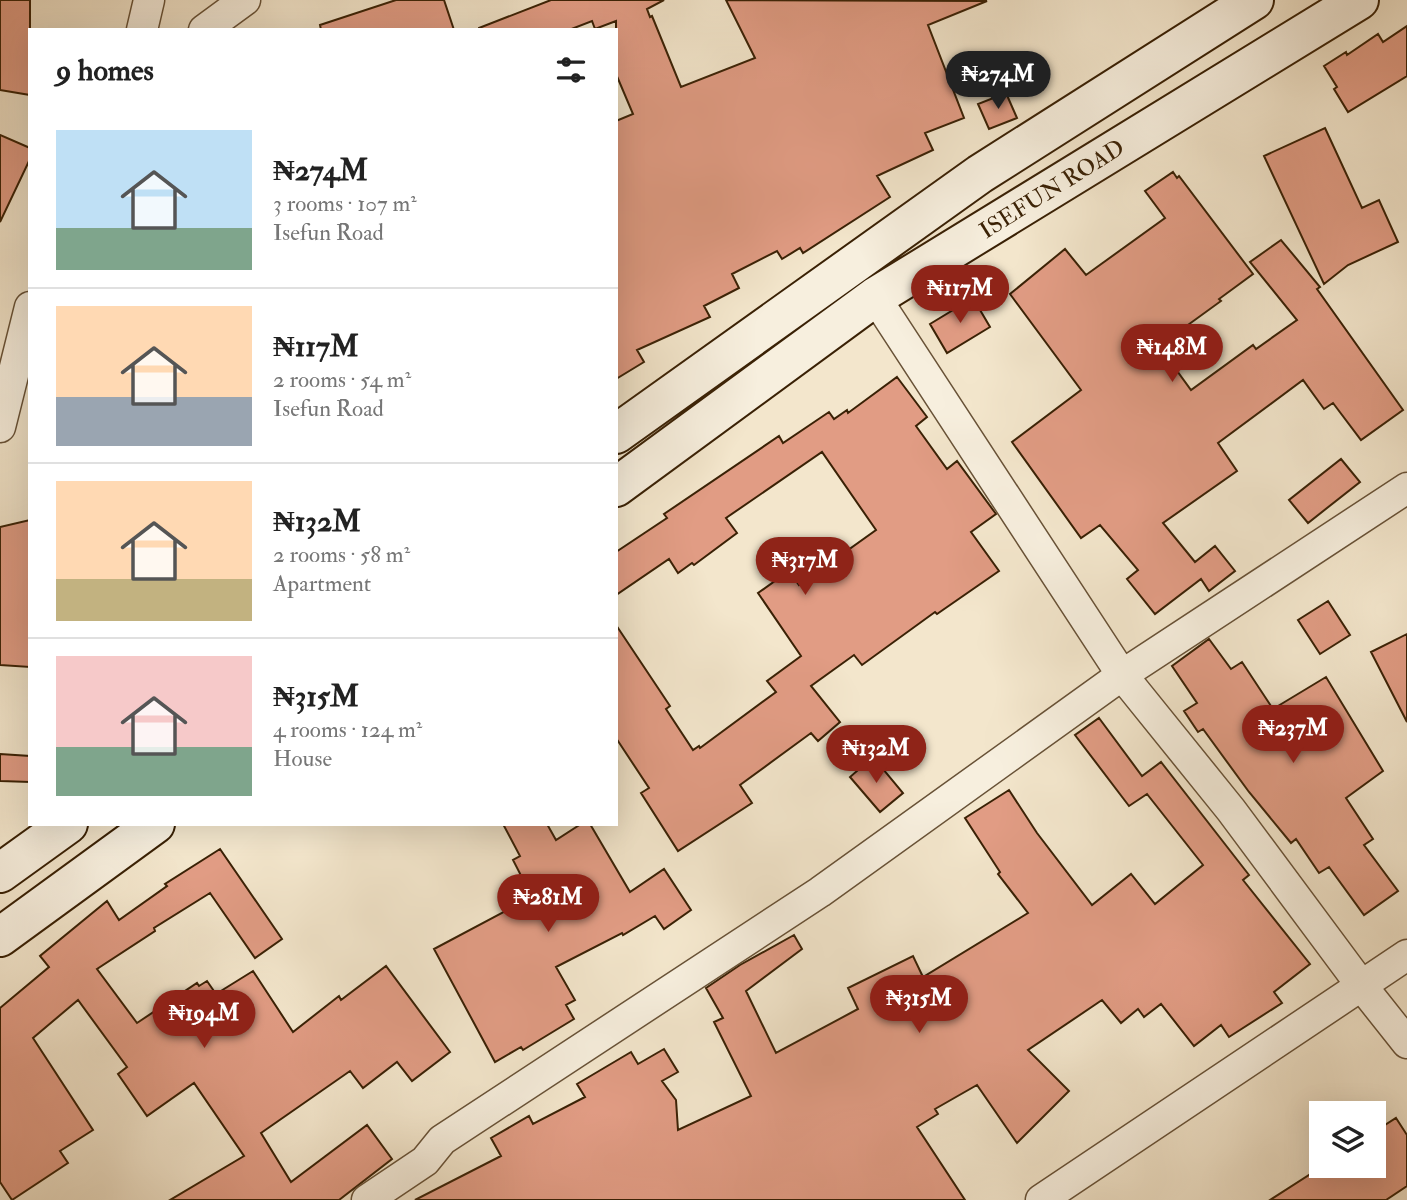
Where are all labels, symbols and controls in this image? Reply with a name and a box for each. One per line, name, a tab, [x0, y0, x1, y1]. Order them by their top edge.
icon: filters	[552, 51, 590, 89]
text: 9 homes	[56, 52, 154, 89]
pin: ₦274M	[949, 52, 1047, 111]
text: ₦274M	[962, 59, 1034, 88]
street label: ISEFUN ROAD	[974, 133, 1130, 245]
text: ₦274M	[273, 152, 368, 189]
icon: home	[112, 158, 196, 242]
text: 3 rooms · 107 m²	[273, 189, 417, 218]
text: Isefun Road	[273, 218, 384, 247]
pin: ₦117M	[911, 266, 1009, 325]
text: ₦117M	[927, 273, 993, 302]
pin: ₦148M	[1123, 324, 1221, 384]
text: ₦117M	[273, 328, 359, 365]
text: ₦148M	[1137, 332, 1207, 361]
icon: home	[112, 334, 196, 418]
text: 2 rooms · 54 m²	[273, 365, 411, 394]
text: Isefun Road	[273, 394, 384, 423]
text: ₦132M	[273, 503, 361, 540]
icon: home	[112, 509, 196, 593]
pin: ₦317M	[756, 538, 854, 597]
text: 2 rooms · 58 m²	[273, 540, 410, 569]
text: ₦317M	[772, 545, 838, 574]
text: Apartment	[273, 569, 371, 598]
text: ₦315M	[273, 678, 359, 715]
icon: home	[112, 684, 196, 768]
pin: ₦237M	[1244, 706, 1342, 765]
text: ₦237M	[1258, 713, 1328, 742]
text: 4 rooms · 124 m²	[273, 715, 422, 744]
pin: ₦132M	[827, 726, 925, 785]
text: ₦132M	[842, 733, 910, 762]
text: House	[273, 744, 332, 773]
pin: ₦281M	[499, 874, 597, 934]
text: ₦281M	[513, 882, 583, 911]
pin: ₦315M	[870, 976, 968, 1035]
text: ₦315M	[886, 983, 952, 1012]
pin: ₦194M	[155, 990, 253, 1050]
text: ₦194M	[168, 998, 240, 1027]
map controls	[1309, 1101, 1386, 1178]
button: layers	[1309, 1101, 1386, 1178]

